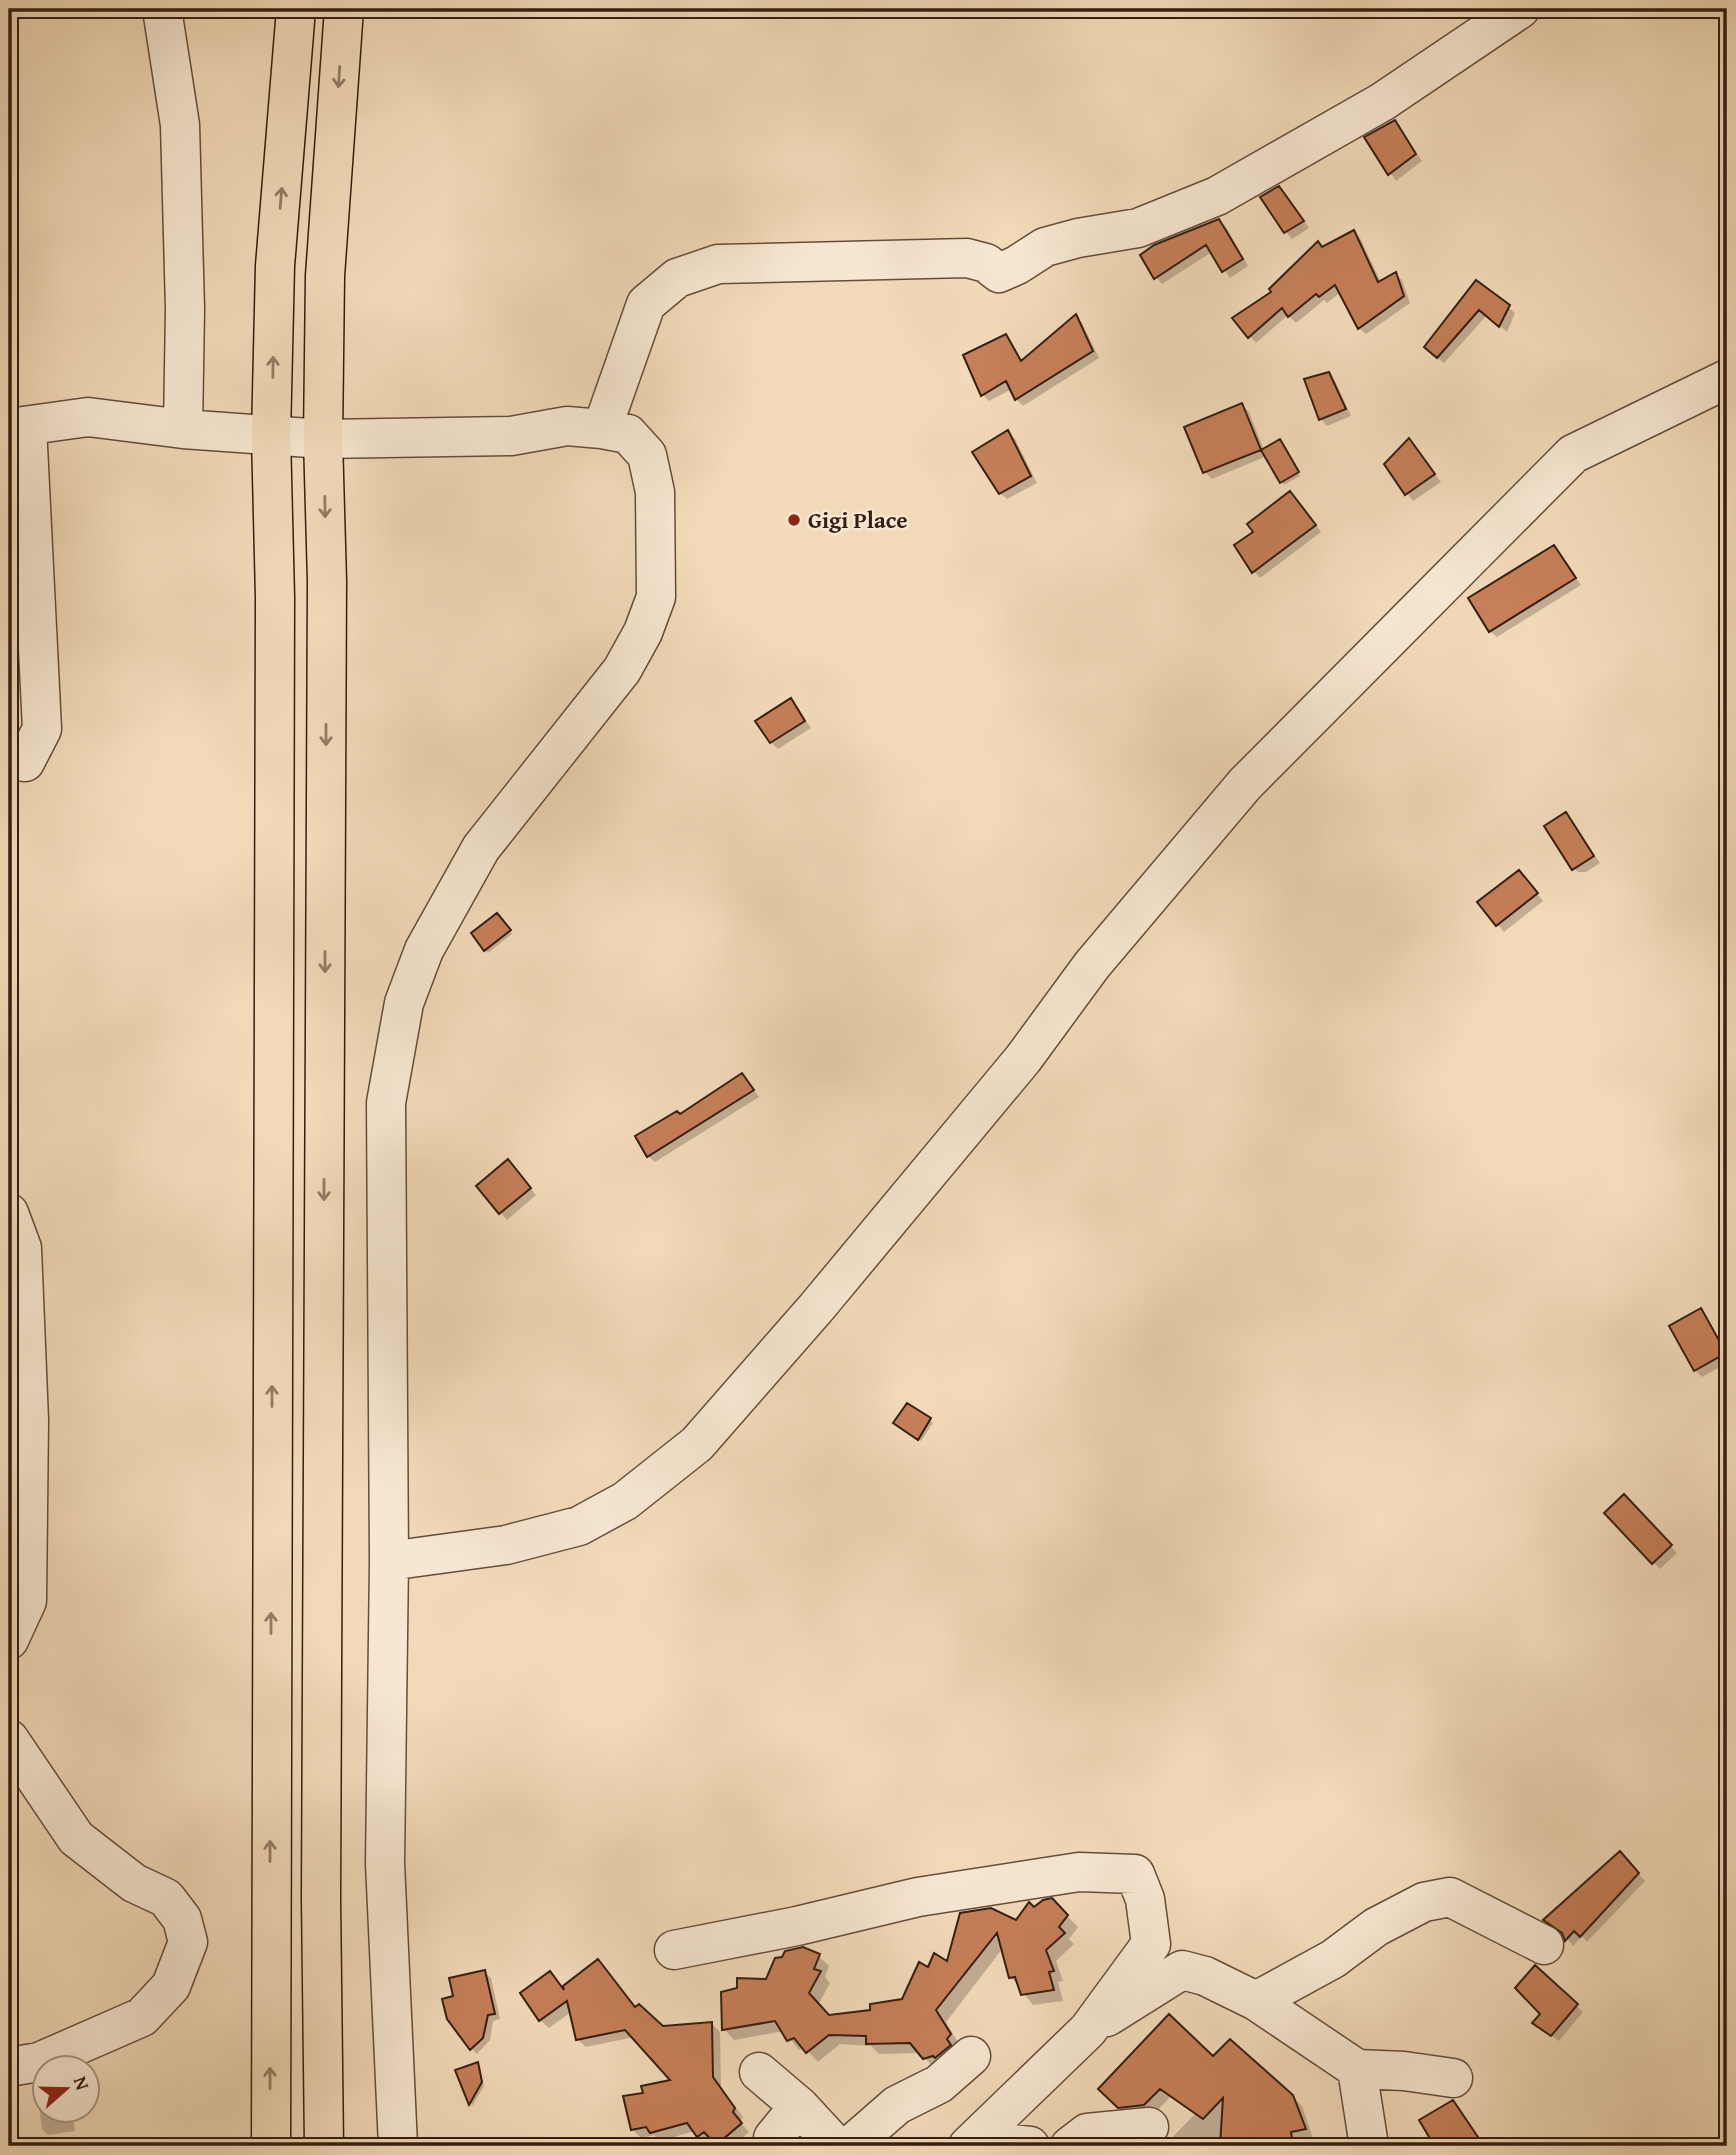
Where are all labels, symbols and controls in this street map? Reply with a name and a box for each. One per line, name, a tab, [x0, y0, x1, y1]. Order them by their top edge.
one-way arrow	[333, 65, 346, 88]
one-way arrow	[275, 187, 288, 210]
one-way arrow	[266, 356, 279, 379]
one-way arrow	[318, 495, 332, 518]
place label: Gigi Place	[808, 503, 908, 536]
marker: Gigi Place	[786, 512, 802, 528]
one-way arrow	[319, 723, 333, 746]
one-way arrow	[318, 950, 332, 973]
one-way arrow	[317, 1178, 331, 1201]
one-way arrow	[265, 1384, 279, 1407]
one-way arrow	[264, 1612, 278, 1635]
one-way arrow	[263, 1839, 277, 1862]
north arrow	[32, 2054, 102, 2124]
one-way arrow	[263, 2067, 277, 2090]
text: N	[67, 2072, 97, 2094]

